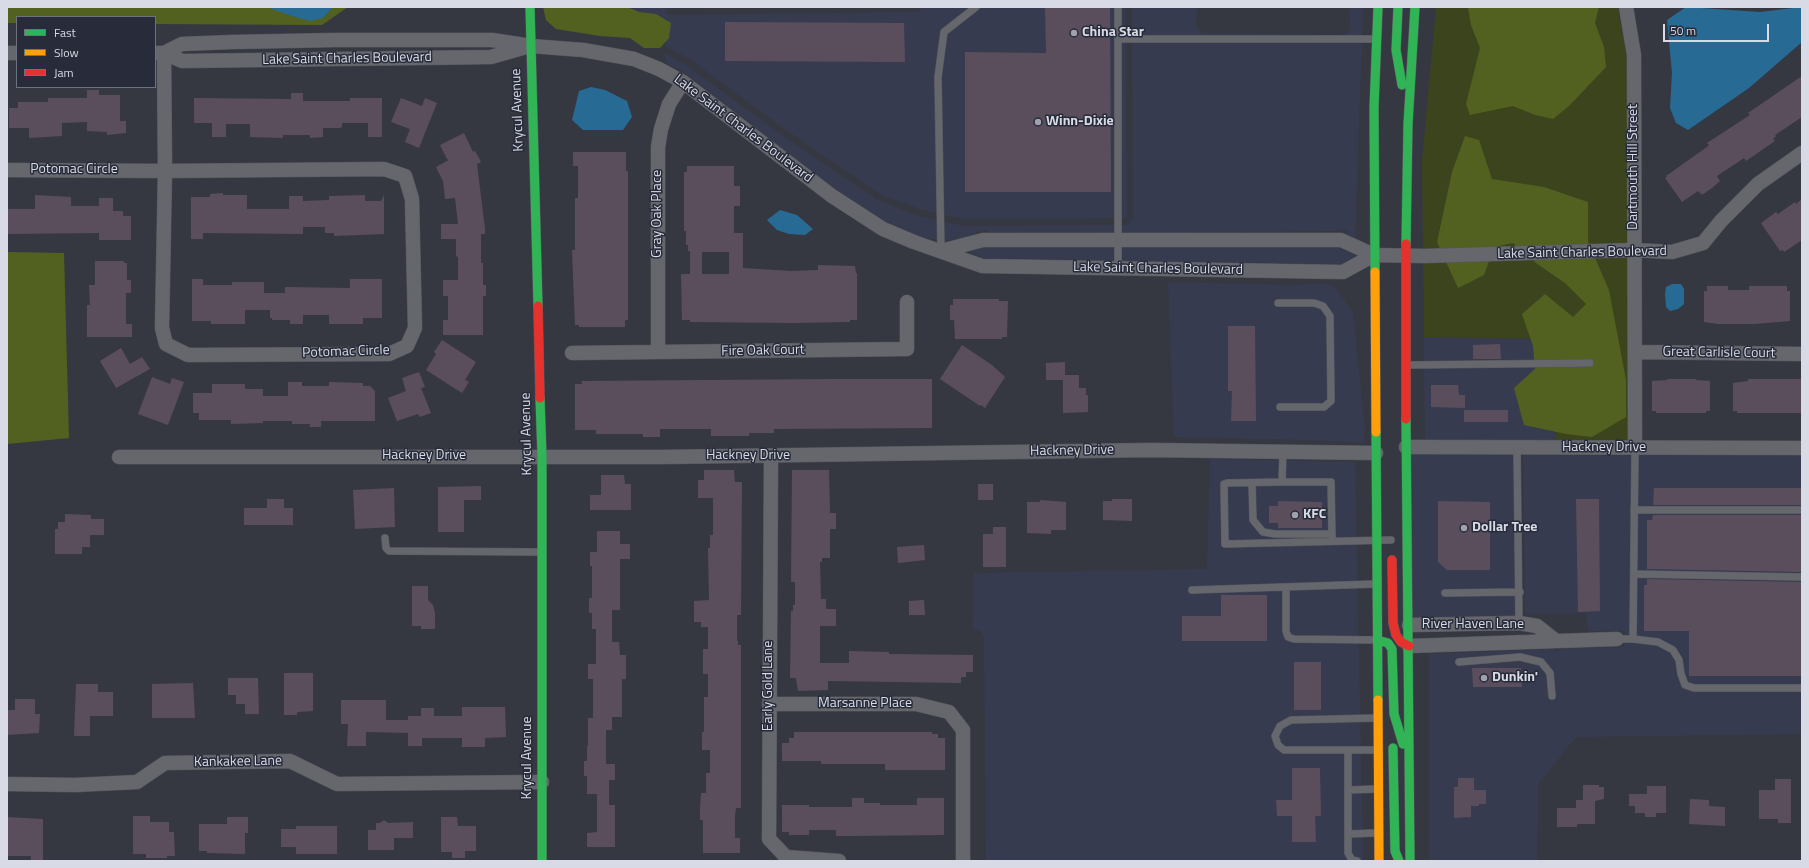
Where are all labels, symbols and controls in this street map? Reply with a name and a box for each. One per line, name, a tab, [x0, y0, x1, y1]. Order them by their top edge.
legend	[16, 16, 156, 88]
scale bar	[1665, 16, 1771, 42]
text: 50 m	[1670, 21, 1696, 40]
text: Fast	[54, 23, 76, 42]
place label: China Star	[1082, 25, 1144, 41]
marker: China Star	[1069, 28, 1079, 38]
text: Slow	[54, 43, 79, 62]
street label: Lake Saint Charles Boulevard	[262, 49, 432, 69]
text: Jam	[54, 63, 74, 82]
street label: Krycul Avenue	[508, 68, 528, 152]
street label: Lake Saint Charles Boulevard	[670, 71, 816, 187]
street label: Dartmouth Hill Street	[1626, 104, 1642, 230]
place label: Winn-Dixie	[1046, 114, 1114, 130]
marker: Winn-Dixie	[1033, 117, 1043, 127]
street label: Potomac Circle	[30, 162, 118, 178]
street label: Gray Oak Place	[650, 170, 666, 258]
street label: Lake Saint Charles Boulevard	[1497, 243, 1667, 263]
street label: Lake Saint Charles Boulevard	[1073, 259, 1243, 279]
street label: Potomac Circle	[302, 342, 390, 362]
street label: Fire Oak Court	[721, 342, 805, 360]
street label: Great Carlisle Court	[1662, 344, 1776, 362]
street label: Krycul Avenue	[518, 392, 536, 476]
street label: Hackney Drive	[1562, 440, 1646, 456]
street label: Hackney Drive	[1030, 442, 1114, 460]
street label: Hackney Drive	[382, 448, 466, 464]
street label: Hackney Drive	[706, 448, 790, 464]
place label: KFC	[1303, 507, 1326, 523]
marker: KFC	[1290, 510, 1300, 520]
place label: Dollar Tree	[1472, 520, 1538, 536]
marker: Dollar Tree	[1459, 523, 1469, 533]
street label: River Haven Lane	[1422, 617, 1524, 633]
street label: Early Gold Lane	[761, 641, 777, 731]
place label: Dunkin'	[1492, 670, 1538, 686]
marker: Dunkin'	[1479, 673, 1489, 683]
street label: Marsanne Place	[818, 696, 912, 712]
street label: Krycul Avenue	[520, 716, 536, 800]
street label: Kankakee Lane	[194, 753, 282, 771]

